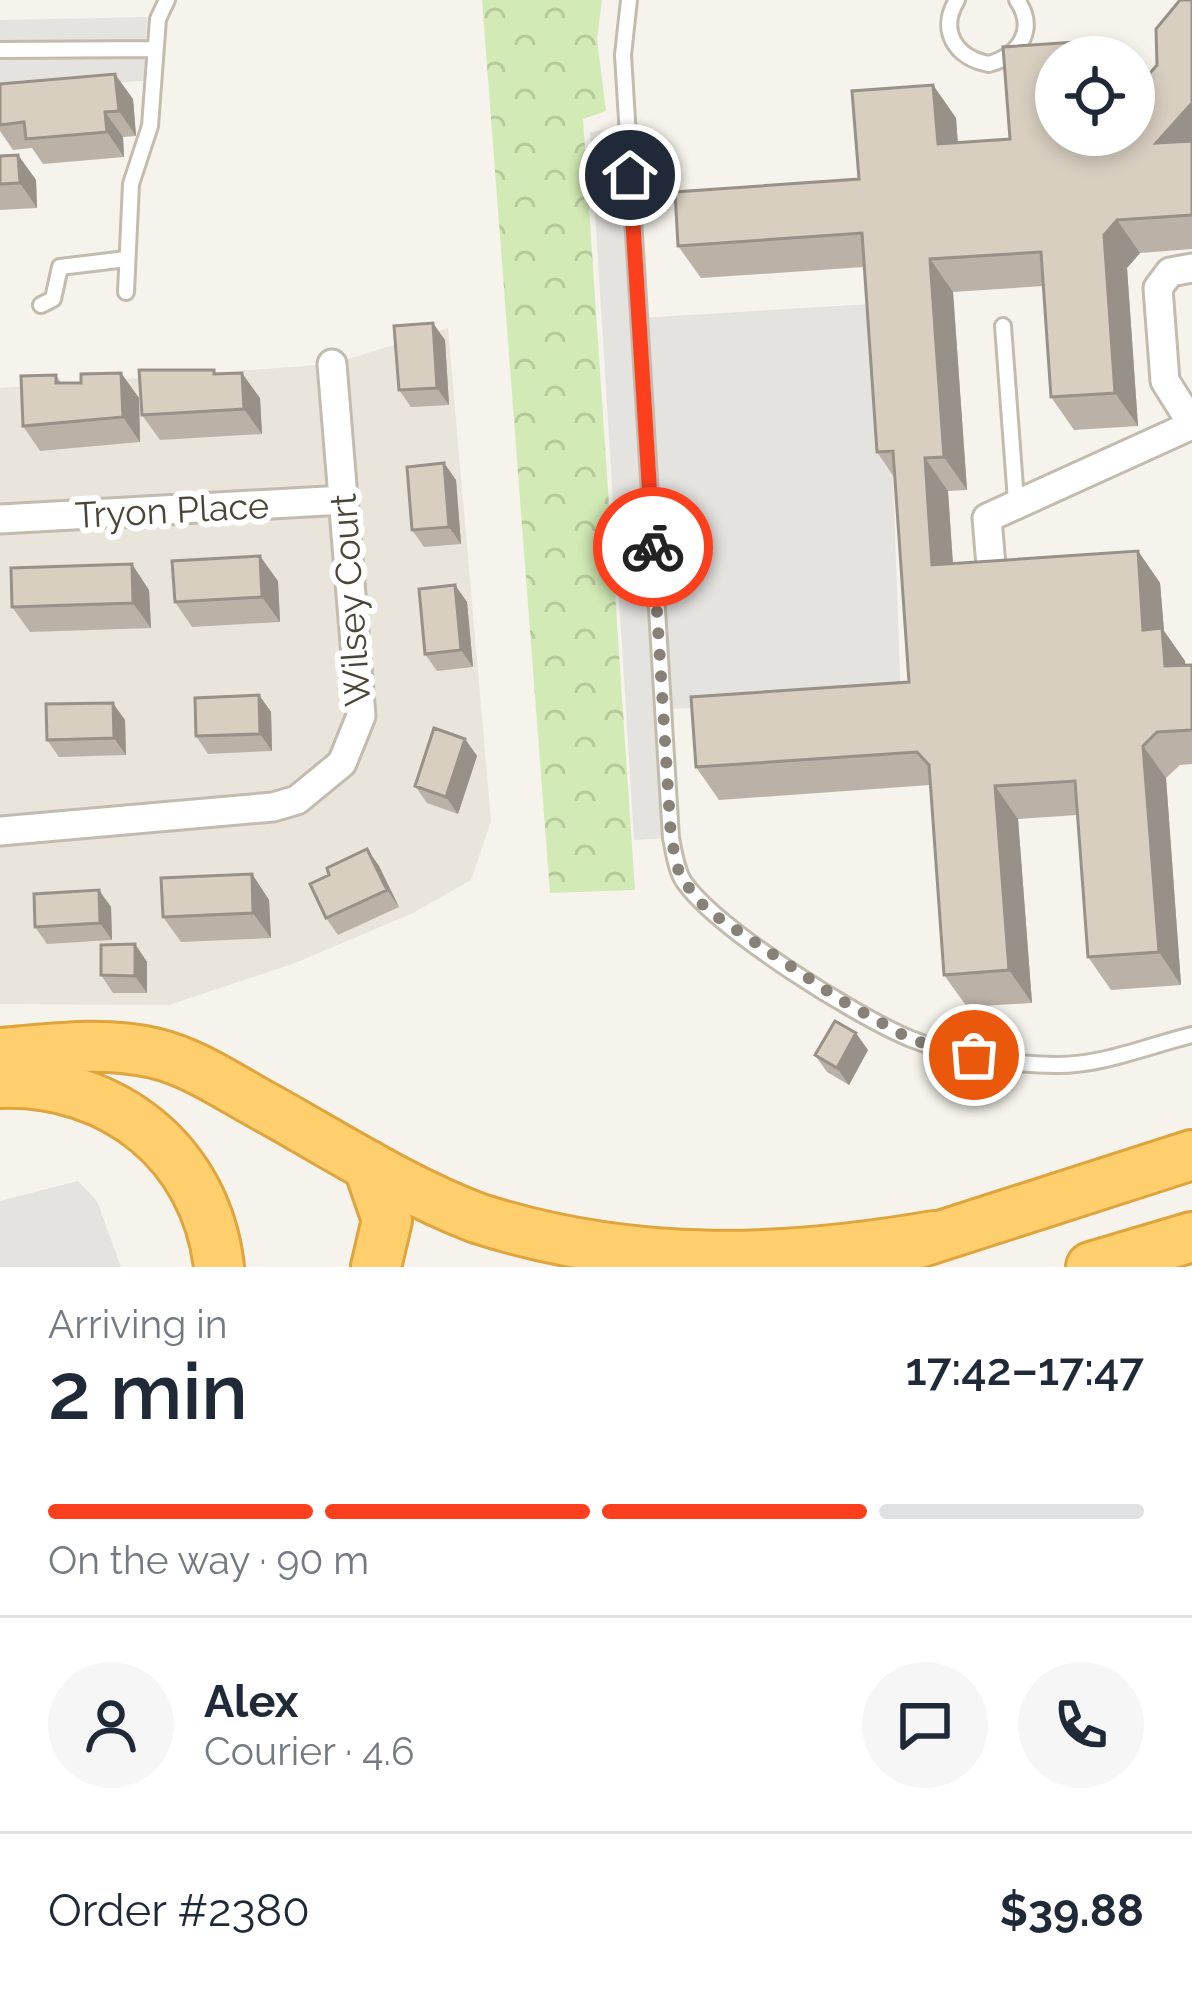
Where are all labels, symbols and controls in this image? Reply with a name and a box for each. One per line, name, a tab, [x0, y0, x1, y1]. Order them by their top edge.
map controls	[1035, 36, 1155, 156]
button: locate	[1035, 36, 1155, 156]
pin	[579, 124, 681, 226]
icon: home	[597, 142, 663, 208]
street label: Tryon Place	[74, 484, 270, 536]
courier	[593, 487, 713, 607]
street label: Wilsey Court	[322, 492, 378, 708]
icon: bike	[620, 514, 686, 580]
pin	[923, 1004, 1025, 1106]
icon: bag	[941, 1022, 1007, 1088]
text: Arriving in	[48, 1301, 228, 1347]
text: 17:42–17:47	[905, 1343, 1144, 1396]
text: 2 min	[48, 1346, 248, 1437]
text: On the way · 90 m	[48, 1537, 369, 1583]
button: person	[48, 1662, 174, 1788]
button: chat	[862, 1662, 988, 1788]
button: phone	[1018, 1662, 1144, 1788]
text: Alex	[204, 1675, 298, 1728]
text: Courier · 4.6	[204, 1728, 414, 1774]
text: Order #2380	[48, 1884, 310, 1937]
text: $39.88	[1000, 1884, 1144, 1937]

